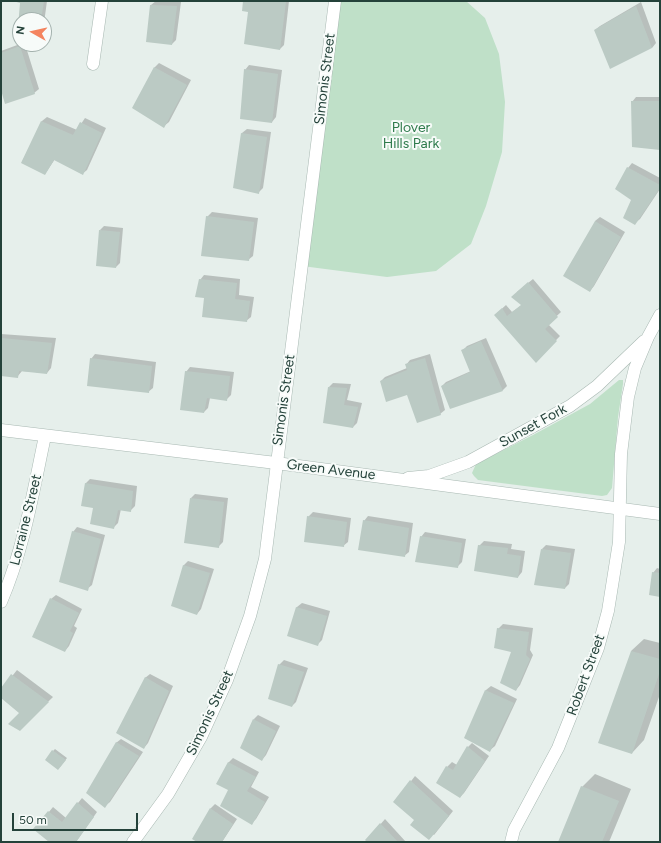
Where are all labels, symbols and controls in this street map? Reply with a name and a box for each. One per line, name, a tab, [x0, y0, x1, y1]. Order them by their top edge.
north arrow	[12, 12, 52, 52]
text: N	[14, 25, 28, 36]
street label: Simonis Street	[311, 32, 339, 126]
park label: Plover Hills Park	[383, 120, 439, 152]
street label: Simonis Street	[269, 353, 299, 447]
street label: Sunset Fork	[496, 401, 570, 451]
street label: Green Avenue	[286, 456, 376, 484]
street label: Lorraine Street	[7, 473, 45, 567]
street label: Robert Street	[563, 632, 609, 718]
street label: Simonis Street	[183, 668, 237, 758]
scale bar	[14, 805, 140, 831]
text: 50 m	[19, 813, 47, 827]

